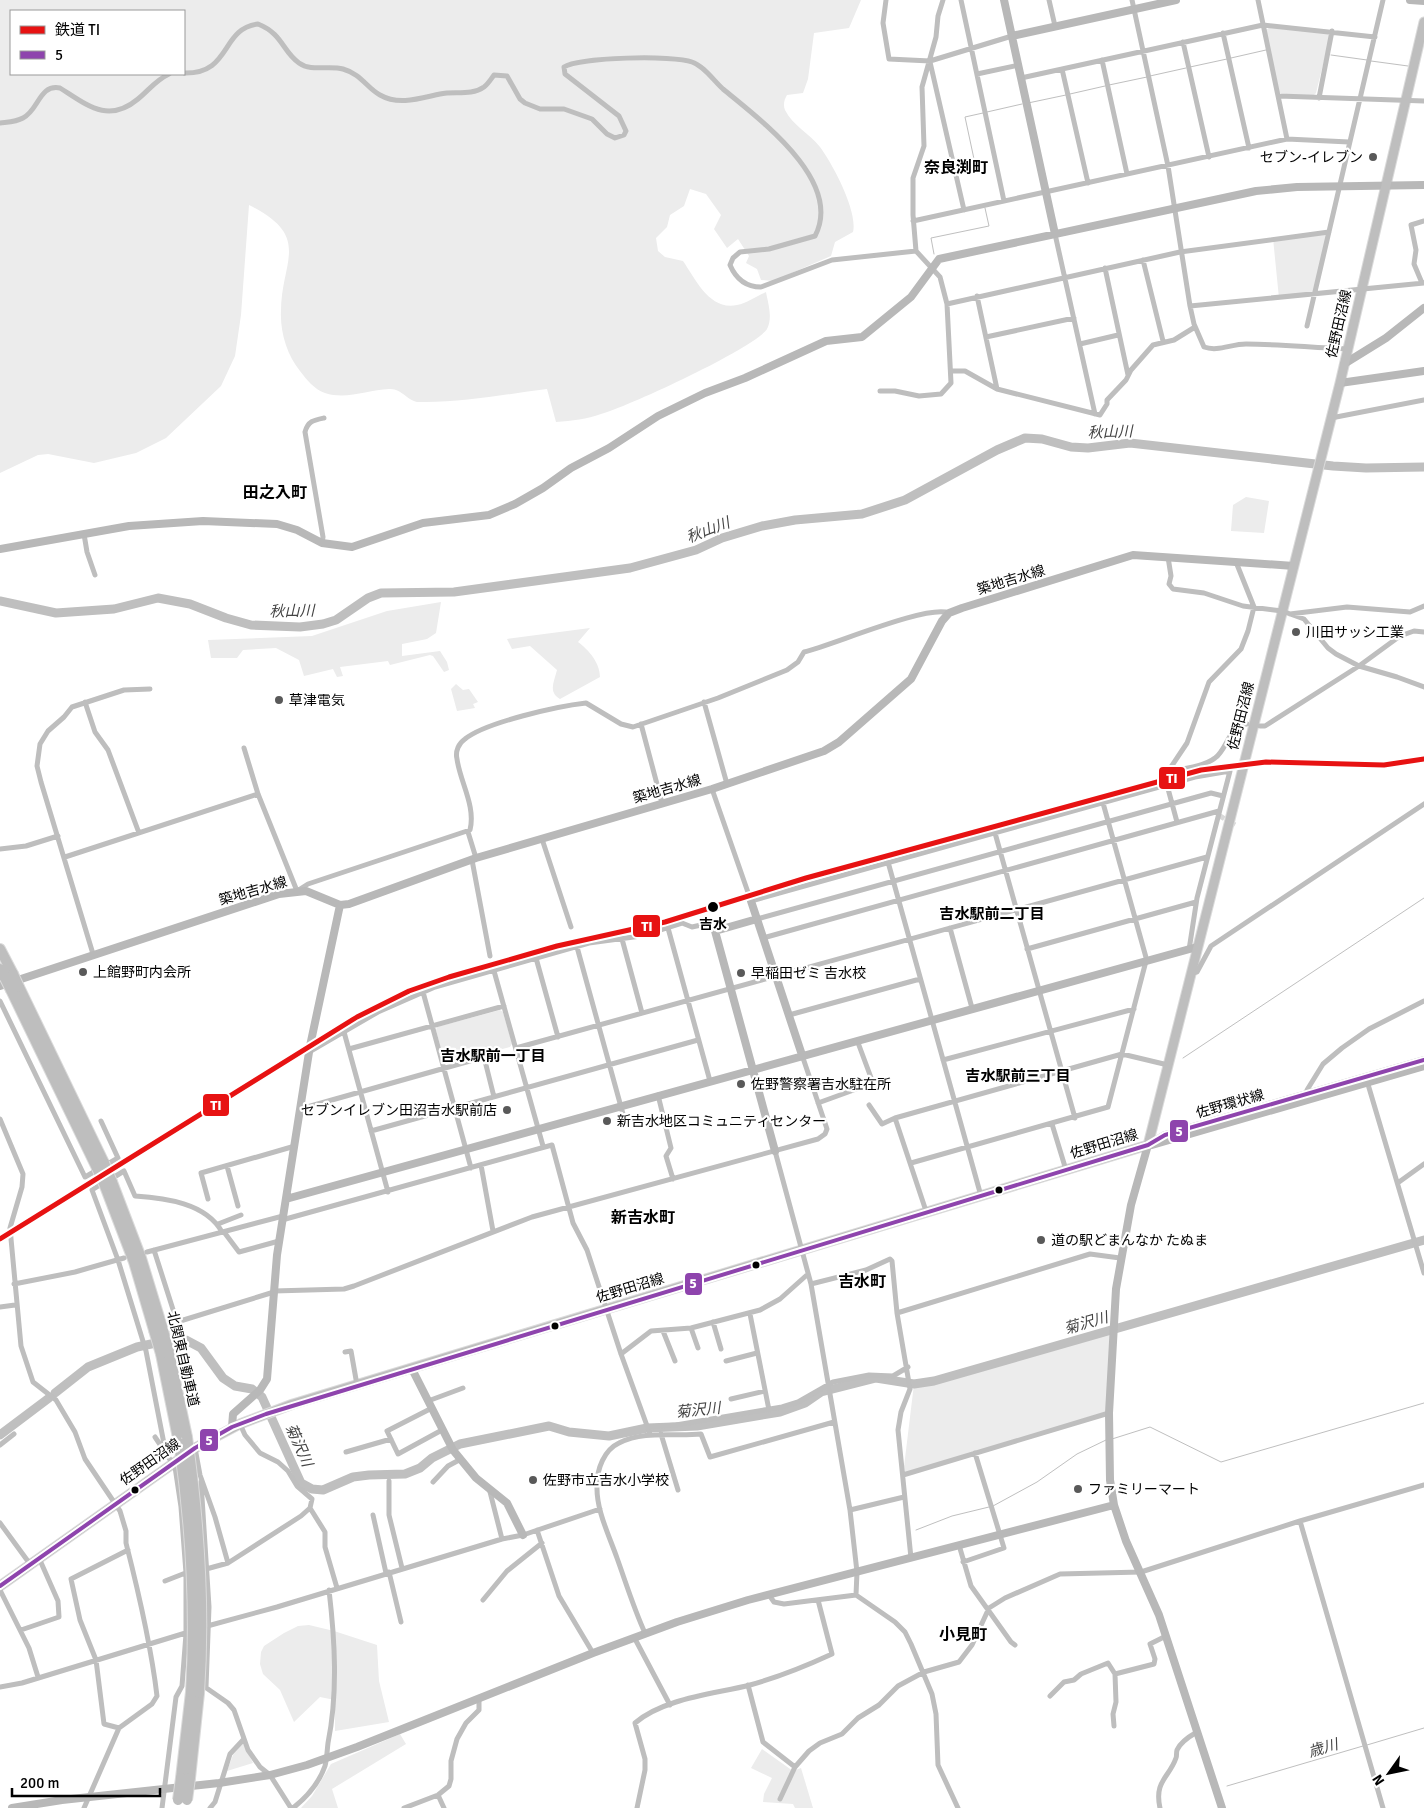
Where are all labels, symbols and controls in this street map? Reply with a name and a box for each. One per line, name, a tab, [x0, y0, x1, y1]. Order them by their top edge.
legend	[10, 10, 185, 75]
text: 鉄道 TI	[55, 21, 100, 39]
text: 5	[55, 46, 63, 64]
place label: セブン-イレブン	[1260, 149, 1363, 166]
marker: セブン-イレブン	[1367, 151, 1379, 163]
district label: 奈良渕町	[924, 158, 988, 178]
street label: 佐野田沼線	[1323, 288, 1355, 360]
water label: 秋山川	[1087, 422, 1135, 442]
district label: 田之入町	[243, 483, 307, 503]
water label: 秋山川	[684, 513, 734, 546]
street label: 築地吉水線	[975, 562, 1047, 598]
water label: 秋山川	[269, 602, 317, 620]
place label: 川田サッシ工業	[1306, 624, 1404, 641]
marker: 川田サッシ工業	[1290, 626, 1302, 638]
street label: 佐野田沼線	[1224, 680, 1258, 752]
place label: 草津電気	[289, 692, 345, 709]
marker: 草津電気	[273, 694, 285, 706]
line badge: TI	[1158, 766, 1186, 790]
text: TI	[1166, 770, 1178, 787]
street label: 築地吉水線	[631, 771, 703, 807]
street label: 築地吉水線	[217, 873, 289, 909]
marker: 吉水	[706, 900, 720, 914]
district label: 吉水駅前二丁目	[939, 905, 1045, 923]
line badge: TI	[632, 914, 661, 938]
place label: 吉水	[699, 916, 727, 933]
text: TI	[641, 918, 653, 935]
place label: 上館野町内会所	[93, 964, 191, 981]
place label: 早稲田ゼミ 吉水校	[751, 965, 866, 982]
marker: 上館野町内会所	[77, 966, 89, 978]
marker: 早稲田ゼミ 吉水校	[735, 967, 747, 979]
district label: 吉水駅前一丁目	[440, 1047, 546, 1065]
district label: 吉水駅前三丁目	[965, 1067, 1071, 1085]
place label: 佐野警察署吉水駐在所	[751, 1076, 891, 1093]
marker: 佐野警察署吉水駐在所	[735, 1078, 747, 1090]
street label: 佐野環状線	[1194, 1086, 1266, 1122]
line badge: TI	[202, 1093, 230, 1117]
text: TI	[210, 1097, 222, 1114]
place label: セブンイレブン田沼吉水駅前店	[301, 1102, 497, 1119]
marker: セブンイレブン田沼吉水駅前店	[501, 1104, 513, 1116]
place label: 新吉水地区コミュニティセンター	[617, 1113, 826, 1130]
marker: 新吉水地区コミュニティセンター	[601, 1115, 613, 1127]
line badge: 5	[1169, 1119, 1189, 1143]
text: 5	[1175, 1123, 1183, 1140]
street label: 佐野田沼線	[1068, 1126, 1140, 1162]
unlabelled marker	[994, 1185, 1004, 1195]
district label: 新吉水町	[611, 1208, 675, 1228]
place label: 道の駅どまんなか たぬま	[1051, 1232, 1208, 1249]
marker: 道の駅どまんなか たぬま	[1035, 1234, 1047, 1246]
unlabelled marker	[751, 1260, 761, 1270]
street label: 佐野田沼線	[594, 1270, 666, 1306]
line badge: 5	[684, 1272, 703, 1296]
district label: 吉水町	[838, 1272, 886, 1292]
text: 5	[689, 1275, 697, 1292]
water label: 菊沢川	[1062, 1308, 1112, 1338]
street label: 北関東自動車道	[164, 1309, 202, 1409]
unlabelled marker	[550, 1321, 560, 1331]
water label: 菊沢川	[675, 1398, 723, 1421]
water label: 菊沢川	[282, 1421, 317, 1471]
line badge: 5	[199, 1428, 219, 1452]
text: 5	[205, 1432, 213, 1449]
street label: 佐野田沼線	[116, 1435, 184, 1489]
place label: 佐野市立吉水小学校	[543, 1472, 669, 1489]
marker: 佐野市立吉水小学校	[527, 1474, 539, 1486]
place label: ファミリーマート	[1088, 1481, 1200, 1498]
marker: ファミリーマート	[1072, 1483, 1084, 1495]
unlabelled marker	[130, 1485, 140, 1495]
district label: 小見町	[939, 1625, 987, 1645]
water label: 歳川	[1306, 1735, 1342, 1761]
north arrow	[1364, 1748, 1414, 1798]
scale bar	[12, 1766, 160, 1798]
text: N	[1369, 1771, 1388, 1789]
text: 200 m	[20, 1774, 60, 1792]

